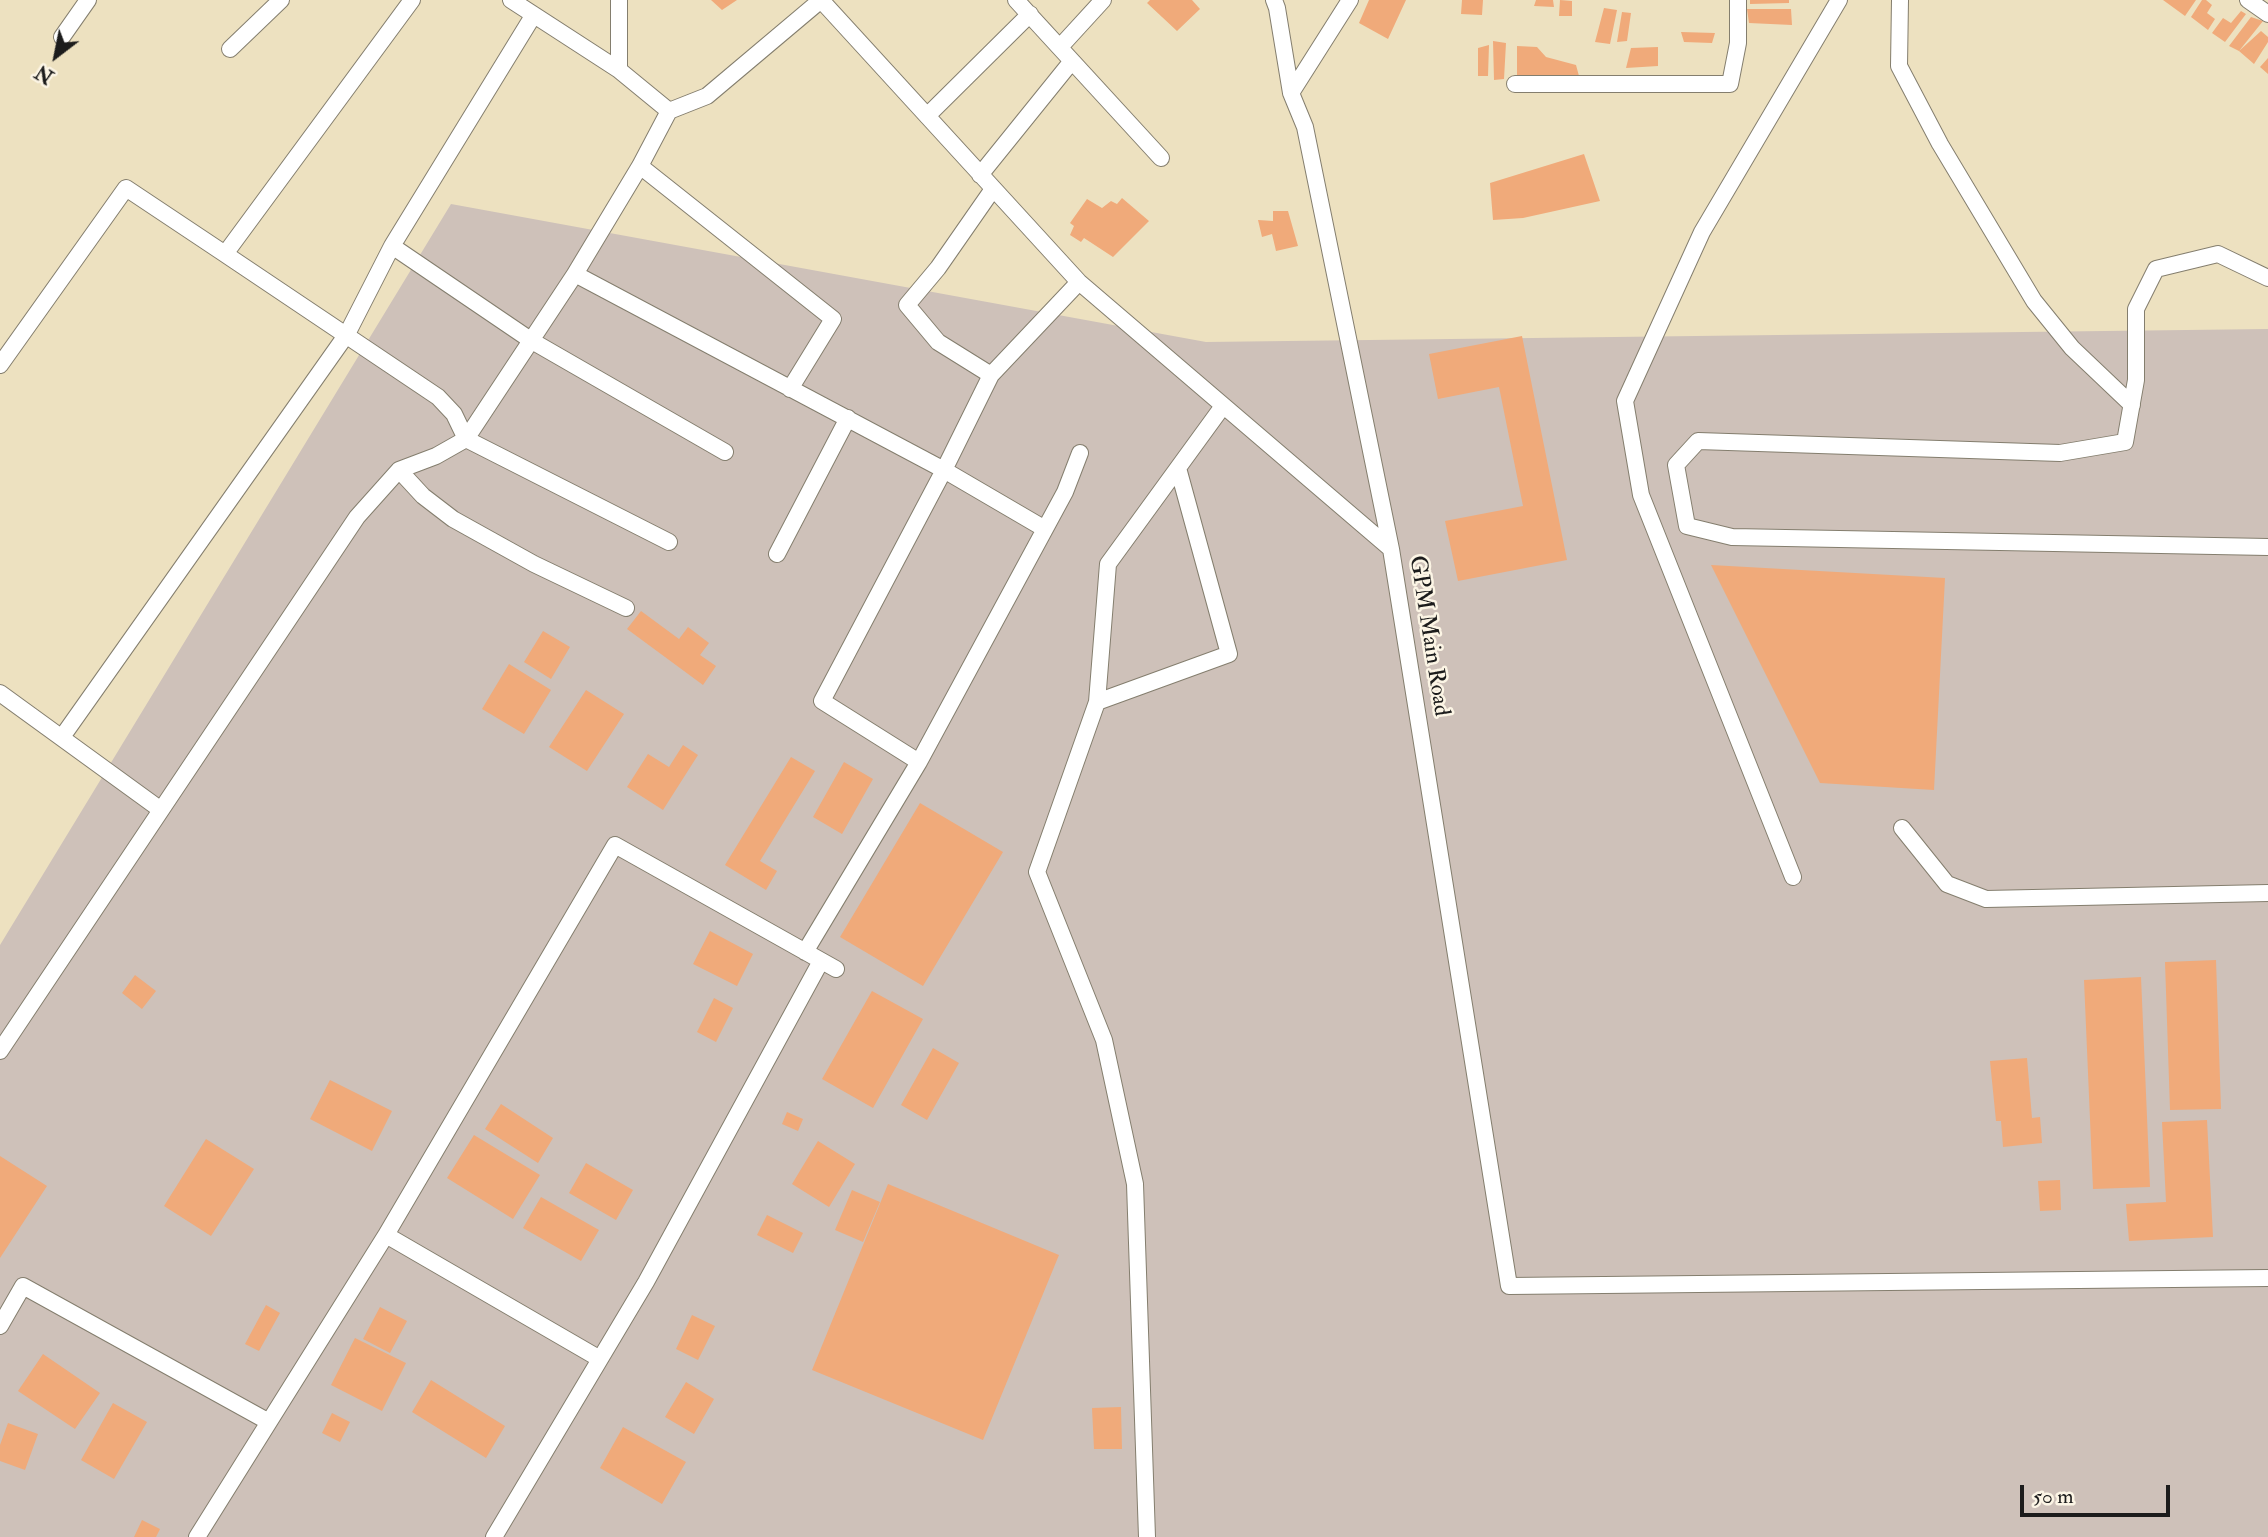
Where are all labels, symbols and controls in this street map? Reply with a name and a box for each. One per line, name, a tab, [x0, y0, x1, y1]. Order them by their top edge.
north arrow	[21, 21, 91, 91]
text: N	[31, 59, 58, 88]
street label: GPM Main Road	[1402, 554, 1454, 718]
scale bar	[2023, 1470, 2174, 1514]
text: 50 m	[2033, 1483, 2074, 1510]

